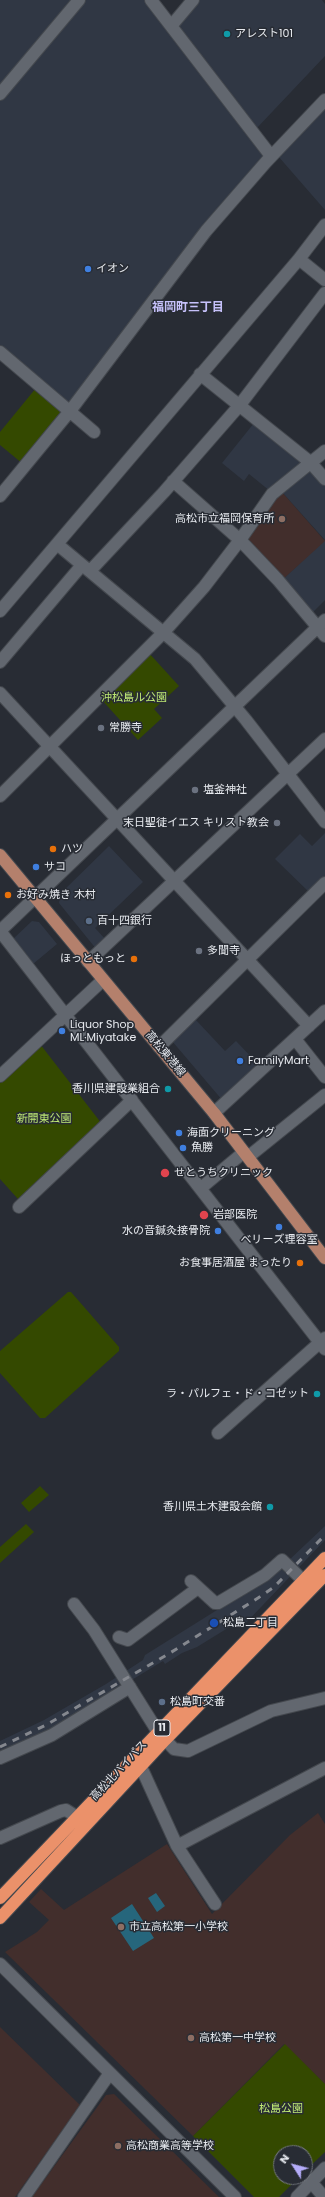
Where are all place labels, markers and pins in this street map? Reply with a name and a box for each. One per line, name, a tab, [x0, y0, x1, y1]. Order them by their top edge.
place label: アレスト101	[235, 27, 293, 41]
marker: アレスト101	[222, 29, 232, 39]
place label: イオン	[96, 262, 129, 276]
marker: イオン	[83, 264, 93, 274]
place label: 高松市立福岡保育所	[175, 512, 274, 526]
marker: 高松市立福岡保育所	[277, 514, 287, 524]
place label: 常勝寺	[109, 721, 142, 735]
marker: 常勝寺	[96, 723, 106, 733]
place label: 塩釜神社	[203, 783, 247, 797]
marker: 塩釜神社	[190, 785, 200, 795]
place label: 末日聖徒イエス キリスト教会	[123, 816, 269, 830]
marker: 末日聖徒イエス キリスト教会	[272, 818, 282, 828]
place label: ハツ	[61, 842, 83, 856]
marker: ハツ	[48, 844, 58, 854]
place label: サコ	[44, 860, 66, 874]
marker: サコ	[31, 862, 41, 872]
place label: お好み焼き 木村	[16, 888, 96, 902]
marker: お好み焼き 木村	[3, 890, 13, 900]
place label: 百十四銀行	[97, 914, 152, 928]
marker: 百十四銀行	[84, 916, 94, 926]
place label: 多聞寺	[207, 944, 240, 958]
marker: 多聞寺	[194, 946, 204, 956]
place label: ほっともっと	[60, 952, 126, 966]
marker: ほっともっと	[129, 954, 139, 964]
place label: Liquor Shop ML·Miyatake	[70, 1018, 136, 1044]
marker: Liquor Shop ML·Miyatake	[57, 1026, 67, 1036]
place label: FamilyMart	[248, 1054, 309, 1068]
marker: FamilyMart	[235, 1056, 245, 1066]
place label: 香川県建設業組合	[72, 1082, 160, 1096]
marker: 香川県建設業組合	[163, 1084, 173, 1094]
place label: 海面クリーニング	[187, 1126, 275, 1140]
marker: 海面クリーニング	[174, 1128, 184, 1138]
place label: 魚勝	[191, 1141, 213, 1155]
marker: 魚勝	[178, 1143, 188, 1153]
place label: せとうちクリニック	[174, 1166, 273, 1180]
marker: せとうちクリニック	[159, 1167, 171, 1179]
place label: 岩部医院	[213, 1208, 257, 1222]
marker: 岩部医院	[198, 1209, 210, 1221]
marker: ベリーズ理容室	[274, 1222, 284, 1232]
place label: 水の音鍼灸接骨院	[122, 1224, 210, 1238]
marker: 水の音鍼灸接骨院	[213, 1226, 223, 1236]
place label: ベリーズ理容室	[241, 1233, 317, 1247]
place label: お食事居酒屋 まったり	[179, 1256, 292, 1270]
marker: お食事居酒屋 まったり	[295, 1258, 305, 1268]
place label: ラ・パルフェ・ド・コゼット	[166, 1387, 309, 1401]
marker: ラ・パルフェ・ド・コゼット	[312, 1389, 322, 1399]
place label: 香川県土木建設会館	[163, 1500, 262, 1514]
marker: 香川県土木建設会館	[265, 1502, 275, 1512]
place label: 松島二丁目	[223, 1616, 278, 1630]
marker: 松島二丁目	[208, 1617, 220, 1629]
place label: 松島町交番	[170, 1695, 225, 1709]
marker: 松島町交番	[157, 1697, 167, 1707]
place label: 市立高松第一小学校	[129, 1920, 228, 1934]
marker: 市立高松第一小学校	[116, 1922, 126, 1932]
place label: 高松第一中学校	[199, 2031, 276, 2045]
marker: 高松第一中学校	[186, 2033, 196, 2043]
place label: 高松商業高等学校	[126, 2139, 214, 2153]
marker: 高松商業高等学校	[113, 2141, 123, 2151]

